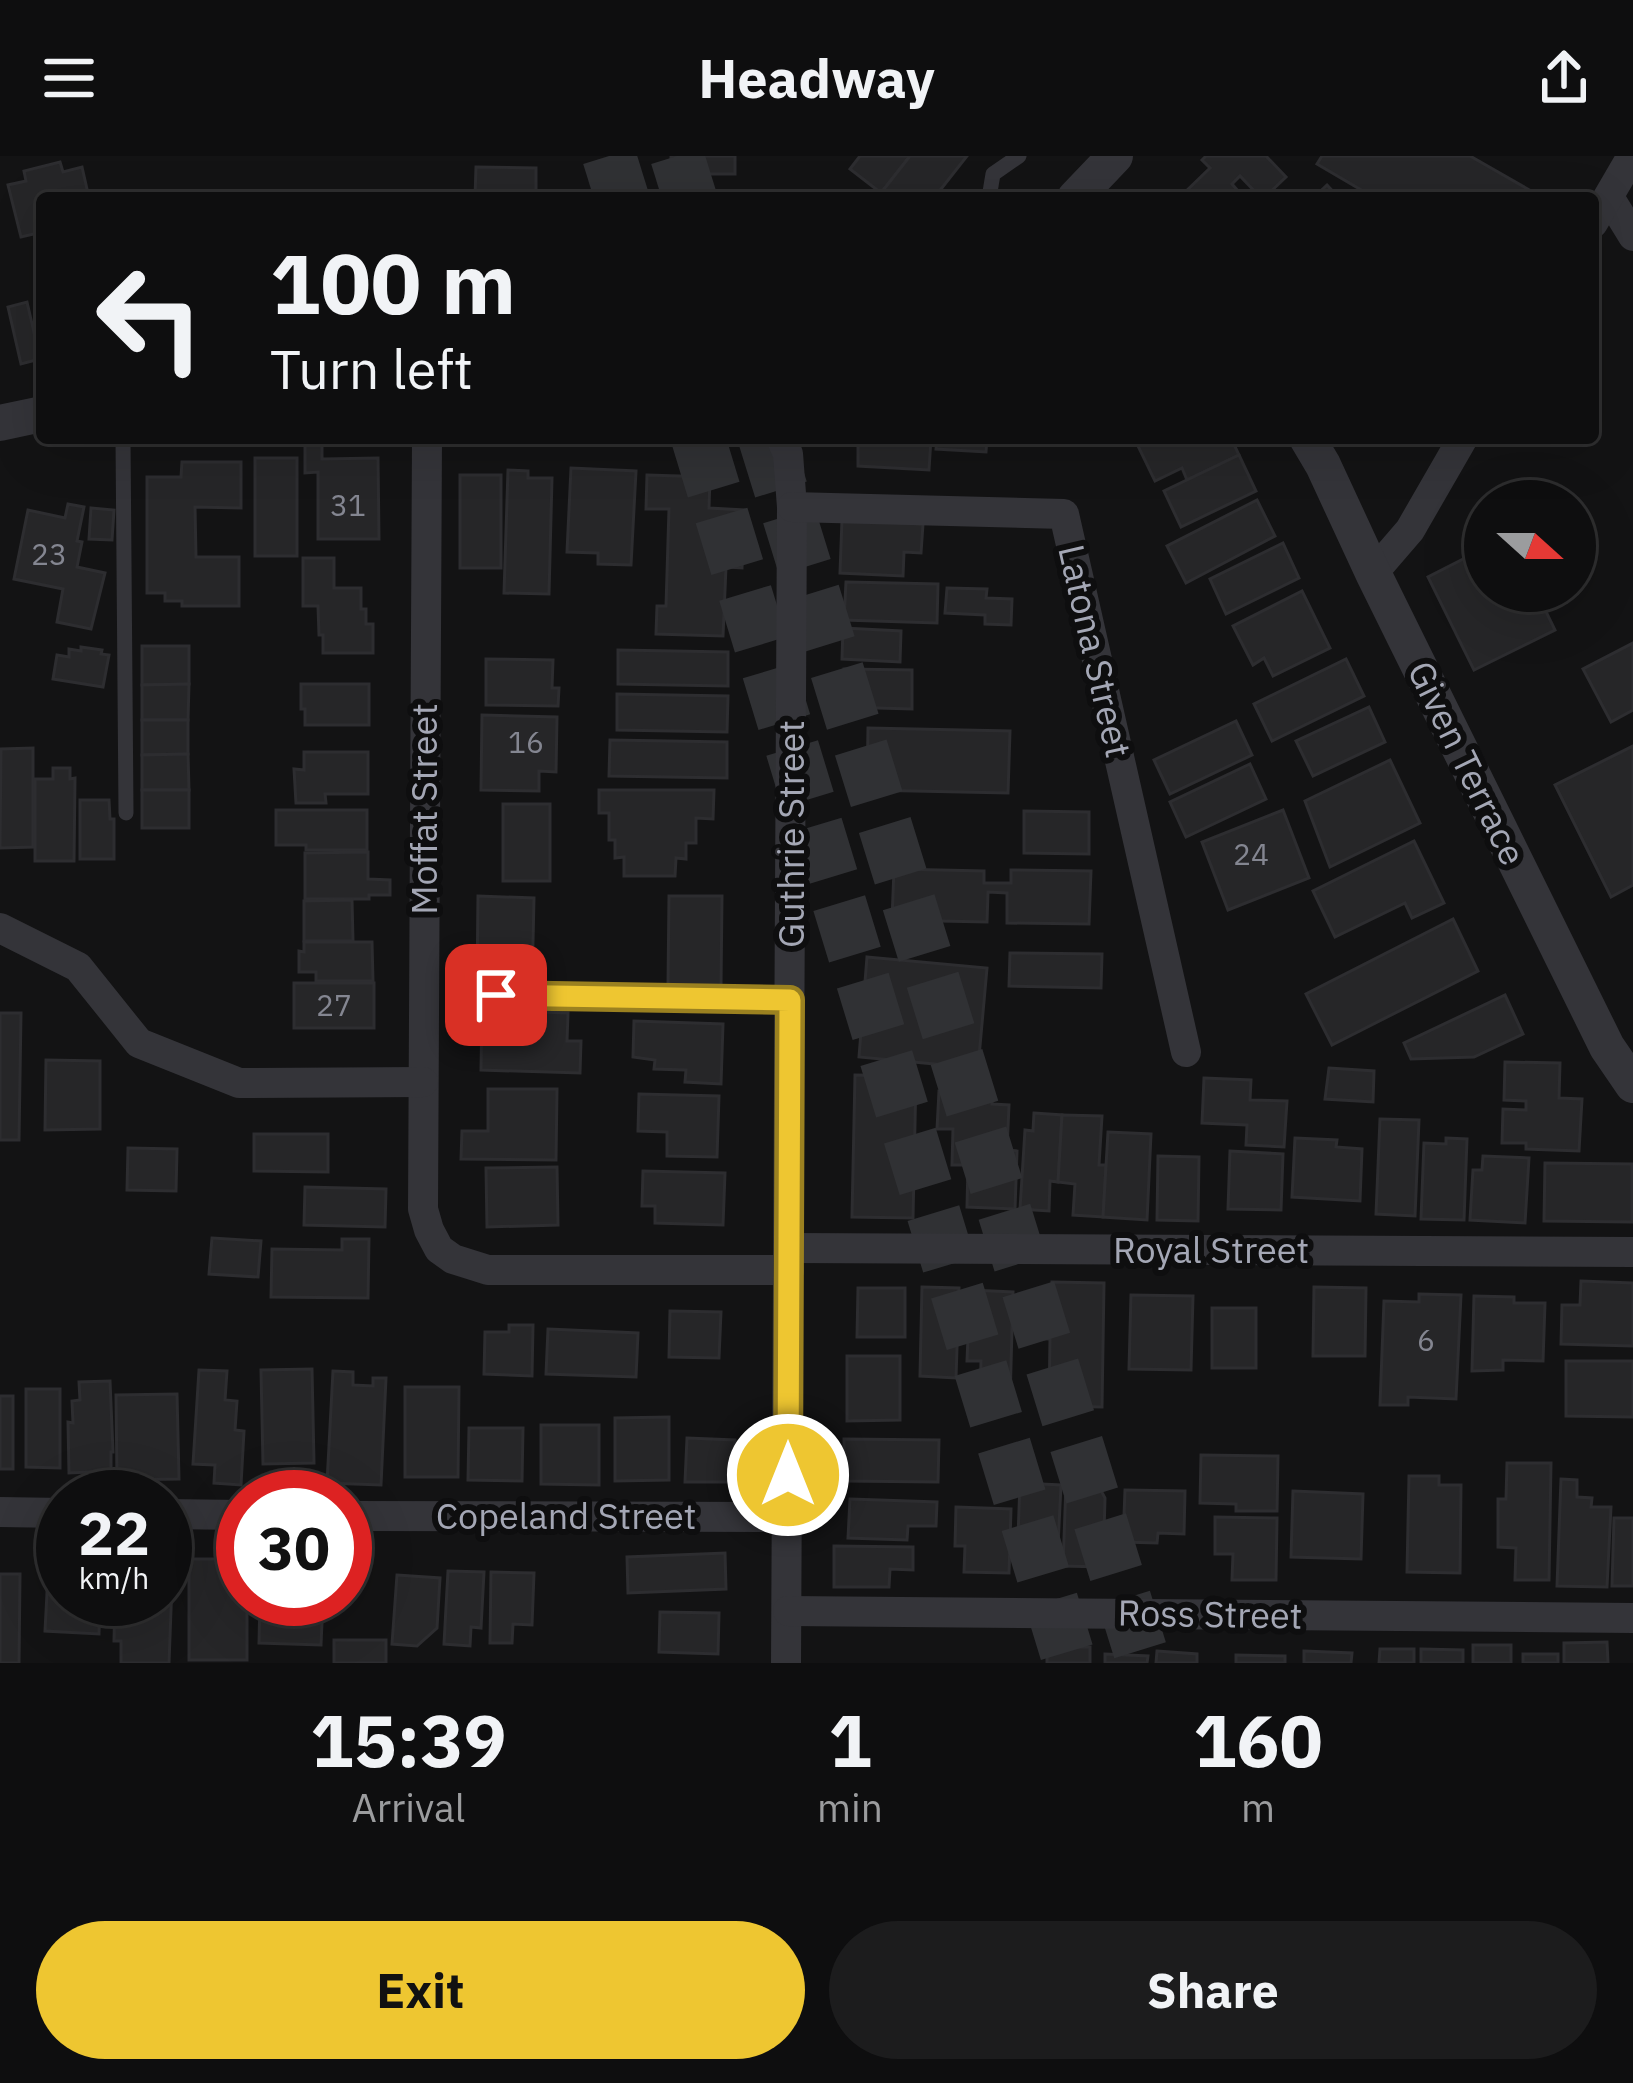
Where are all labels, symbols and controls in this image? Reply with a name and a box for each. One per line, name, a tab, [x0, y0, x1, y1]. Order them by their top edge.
text: Headway	[698, 43, 935, 113]
icon: menu	[36, 45, 102, 111]
icon: share	[1531, 45, 1597, 111]
text: 100 m	[270, 228, 516, 337]
icon: left	[72, 240, 228, 396]
text: Turn left	[270, 334, 473, 404]
north arrow	[1464, 480, 1596, 612]
map controls	[1464, 480, 1596, 612]
house number: 31	[330, 485, 366, 524]
house number: 23	[31, 534, 67, 573]
street label: Latona Street	[1048, 540, 1143, 762]
street label: Given Terrace	[1398, 653, 1537, 873]
street label: Moffat Street	[400, 703, 447, 915]
street label: Guthrie Street	[767, 720, 814, 948]
house number: 16	[508, 722, 544, 761]
house number: 24	[1233, 834, 1269, 873]
pin	[445, 944, 547, 1046]
icon: arrive	[463, 962, 529, 1028]
house number: 27	[316, 985, 352, 1024]
street label: Royal Street	[1113, 1226, 1309, 1273]
house number: 6	[1417, 1320, 1435, 1359]
position arrow	[725, 1412, 851, 1538]
speed limit sign: 30	[216, 1470, 372, 1626]
street label: Copeland Street	[436, 1492, 696, 1539]
text: 22	[78, 1493, 150, 1572]
text: km/h	[79, 1558, 149, 1597]
street label: Ross Street	[1117, 1588, 1303, 1639]
text: 15:39	[310, 1693, 507, 1787]
text: 1	[828, 1693, 872, 1787]
text: 160	[1193, 1693, 1323, 1787]
text: Arrival	[352, 1782, 465, 1833]
text: min	[817, 1782, 883, 1833]
text: m	[1241, 1782, 1275, 1833]
button: Exit	[36, 1921, 805, 2059]
button: Share	[829, 1921, 1597, 2059]

